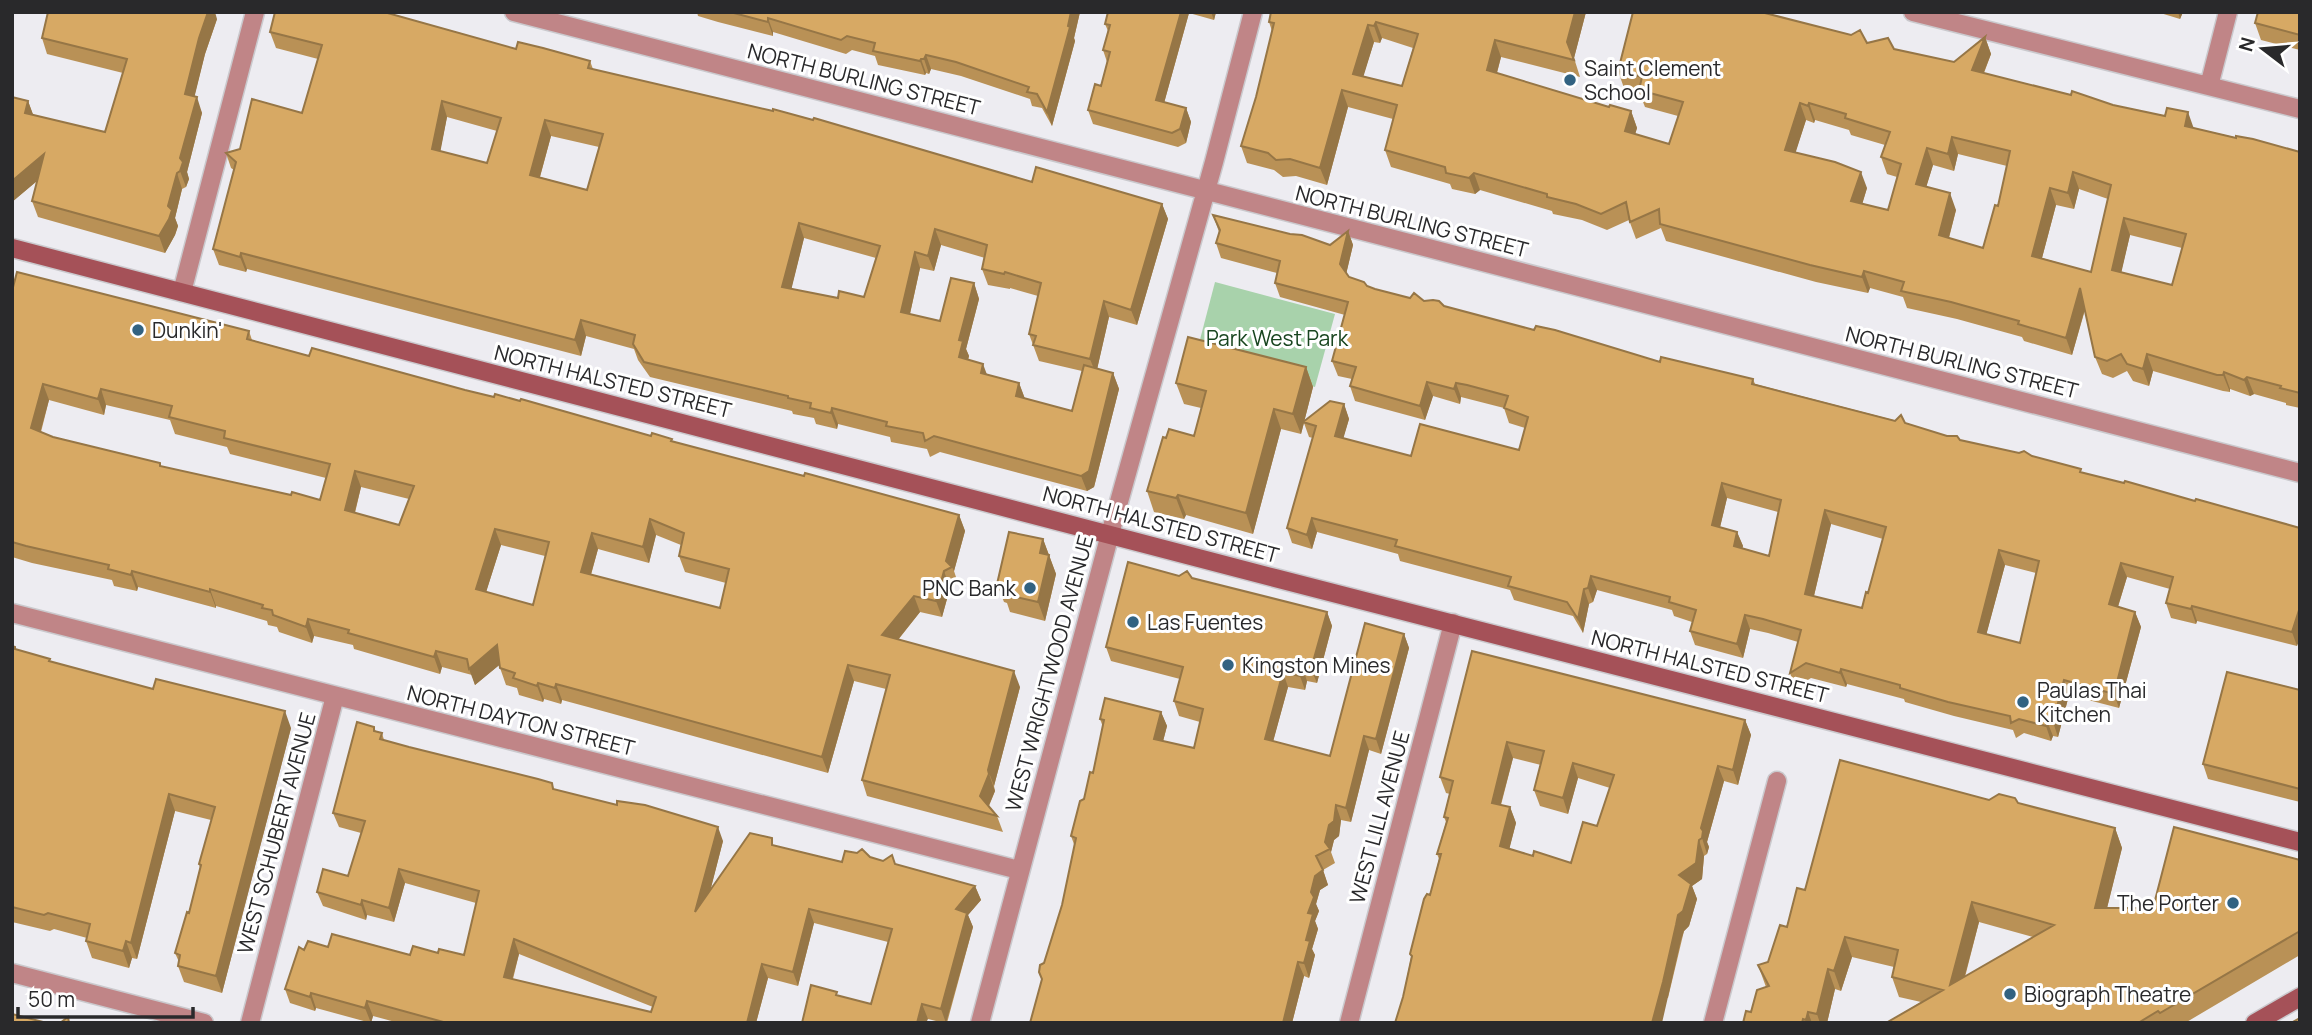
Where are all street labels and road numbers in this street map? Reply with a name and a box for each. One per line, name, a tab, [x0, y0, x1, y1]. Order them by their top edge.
street label: NORTH BURLING STREET	[745, 37, 984, 122]
street label: NORTH BURLING STREET	[1293, 179, 1532, 264]
street label: NORTH BURLING STREET	[1843, 320, 2082, 405]
street label: NORTH HALSTED STREET	[492, 338, 735, 424]
street label: NORTH HALSTED STREET	[1040, 479, 1283, 569]
street label: WEST WRIGHTWOOD AVENUE	[999, 532, 1099, 814]
street label: NORTH HALSTED STREET	[1589, 623, 1832, 709]
street label: NORTH DAYTON STREET	[404, 678, 638, 762]
street label: WEST SCHUBERT AVENUE	[230, 709, 322, 957]
street label: WEST LILL AVENUE	[1342, 727, 1416, 907]

